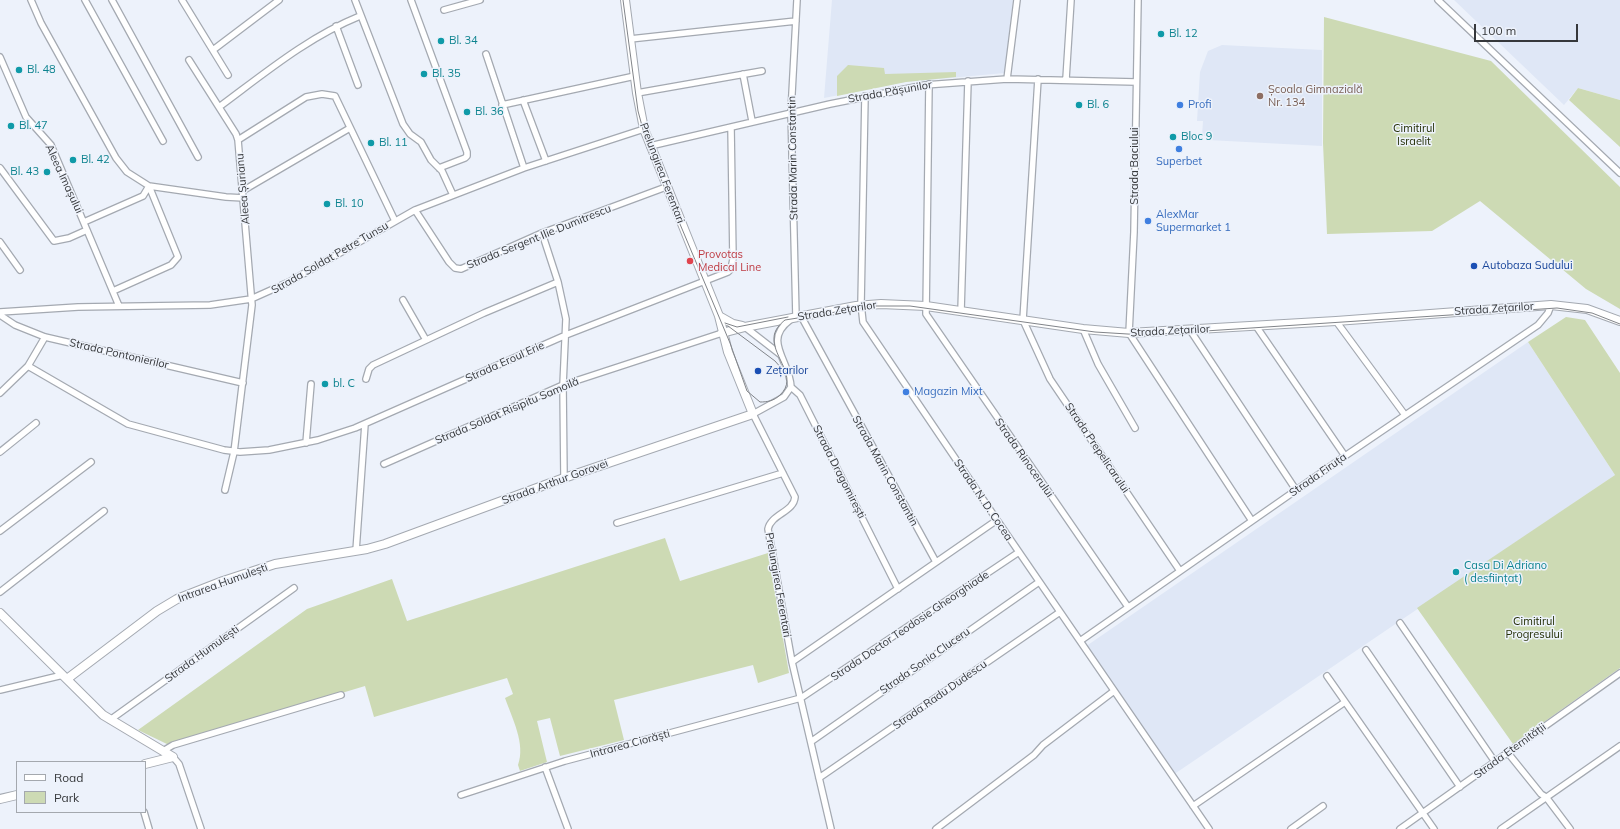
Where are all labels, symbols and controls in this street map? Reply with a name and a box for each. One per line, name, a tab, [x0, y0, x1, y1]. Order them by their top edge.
scale bar	[1476, 16, 1580, 42]
text: 100 m	[1481, 23, 1516, 38]
place label: Bl. 12	[1169, 27, 1198, 41]
marker: Bl. 12	[1156, 29, 1166, 39]
place label: Bl. 34	[449, 34, 478, 48]
marker: Bl. 34	[436, 36, 446, 46]
place label: Bl. 48	[27, 63, 56, 77]
marker: Bl. 48	[14, 65, 24, 75]
place label: Bl. 35	[432, 67, 461, 81]
marker: Bl. 35	[419, 69, 429, 79]
street label: Strada Pășunilor	[847, 78, 933, 106]
place label: Școala Gimnazială Nr. 134	[1268, 83, 1363, 109]
marker: Școala Gimnazială Nr. 134	[1255, 91, 1265, 101]
street label: Strada Marin Constantin	[785, 96, 801, 220]
place label: Bl. 6	[1087, 98, 1109, 112]
place label: Profi	[1188, 98, 1212, 112]
marker: Bl. 6	[1074, 100, 1084, 110]
marker: Profi	[1175, 100, 1185, 110]
place label: Bl. 36	[475, 105, 504, 119]
marker: Bl. 36	[462, 107, 472, 117]
place label: Bl. 47	[19, 119, 48, 133]
marker: Bl. 47	[6, 121, 16, 131]
street label: Prelungirea Ferentari	[637, 121, 687, 225]
park label: Cimitirul Israelit	[1393, 122, 1435, 148]
street label: Strada Baciului	[1128, 127, 1142, 205]
place label: Bloc 9	[1181, 130, 1212, 144]
marker: Bloc 9	[1168, 132, 1178, 142]
place label: Bl. 11	[379, 136, 408, 150]
marker: Bl. 11	[366, 138, 376, 148]
street label: Aleea Imașului	[42, 142, 86, 216]
marker: Superbet	[1174, 144, 1184, 154]
place label: Bl. 42	[81, 153, 110, 167]
street label: Aleea Șurianu	[233, 153, 253, 225]
marker: Bl. 42	[68, 155, 78, 165]
place label: Superbet	[1156, 155, 1202, 169]
place label: Bl. 43	[10, 165, 39, 179]
marker: Bl. 43	[42, 167, 52, 177]
place label: Bl. 10	[335, 197, 364, 211]
marker: Bl. 10	[322, 199, 332, 209]
street label: Strada Sergent Ilie Dumitrescu	[465, 202, 613, 272]
place label: AlexMar Supermarket 1	[1156, 208, 1231, 234]
marker: AlexMar Supermarket 1	[1143, 216, 1153, 226]
street label: Strada Soldat Petre Tunsu	[269, 219, 391, 297]
place label: Provotas Medical Line	[698, 248, 761, 274]
marker: Provotas Medical Line	[685, 256, 695, 266]
place label: Autobaza Sudului	[1482, 259, 1573, 273]
marker: Autobaza Sudului	[1469, 261, 1479, 271]
street label: Strada Zețarilor	[797, 298, 877, 324]
street label: Strada Zețarilor	[1454, 300, 1534, 318]
street label: Strada Zețarilor	[1130, 322, 1210, 340]
street label: Strada Pontonierilor	[68, 336, 170, 372]
street label: Strada Eroul Erie	[464, 339, 546, 385]
place label: Zețarilor	[766, 364, 808, 378]
marker: Zețarilor	[753, 366, 763, 376]
street label: Strada Soldat Risipitu Samoilă	[433, 375, 581, 447]
place label: bl. C	[333, 377, 355, 391]
marker: bl. C	[320, 379, 330, 389]
place label: Magazin Mixt	[914, 385, 983, 399]
marker: Magazin Mixt	[901, 387, 911, 397]
street label: Strada Prepelicarului	[1062, 400, 1132, 496]
street label: Strada Marin Constantin	[849, 413, 921, 529]
street label: Strada Rinocerului	[992, 416, 1056, 500]
street label: Strada Dragomirești	[810, 423, 868, 521]
street label: Strada Firuța	[1287, 450, 1349, 500]
street label: Strada Arthur Gorovei	[500, 457, 610, 507]
street label: Strada N. D. Cocea	[951, 457, 1015, 543]
street label: Prelungirea Ferentari	[762, 531, 794, 639]
place label: Casa Di Adriano ( desființat)	[1464, 559, 1547, 585]
street label: Intrarea Humulești	[176, 561, 270, 605]
marker: Casa Di Adriano ( desființat)	[1451, 567, 1461, 577]
street label: Strada Doctor Teodosie Gheorghiade	[829, 568, 991, 684]
park label: Cimitirul Progresului	[1505, 615, 1563, 641]
street label: Strada Humulești	[162, 623, 242, 685]
street label: Strada Sonia Cluceru	[877, 625, 973, 697]
street label: Strada Radu Dudescu	[890, 658, 990, 732]
street label: Strada Eternității	[1471, 720, 1549, 782]
street label: Intrarea Ciorăști	[589, 727, 671, 761]
legend	[16, 761, 146, 813]
text: Road	[54, 770, 83, 785]
text: Park	[54, 790, 79, 805]

